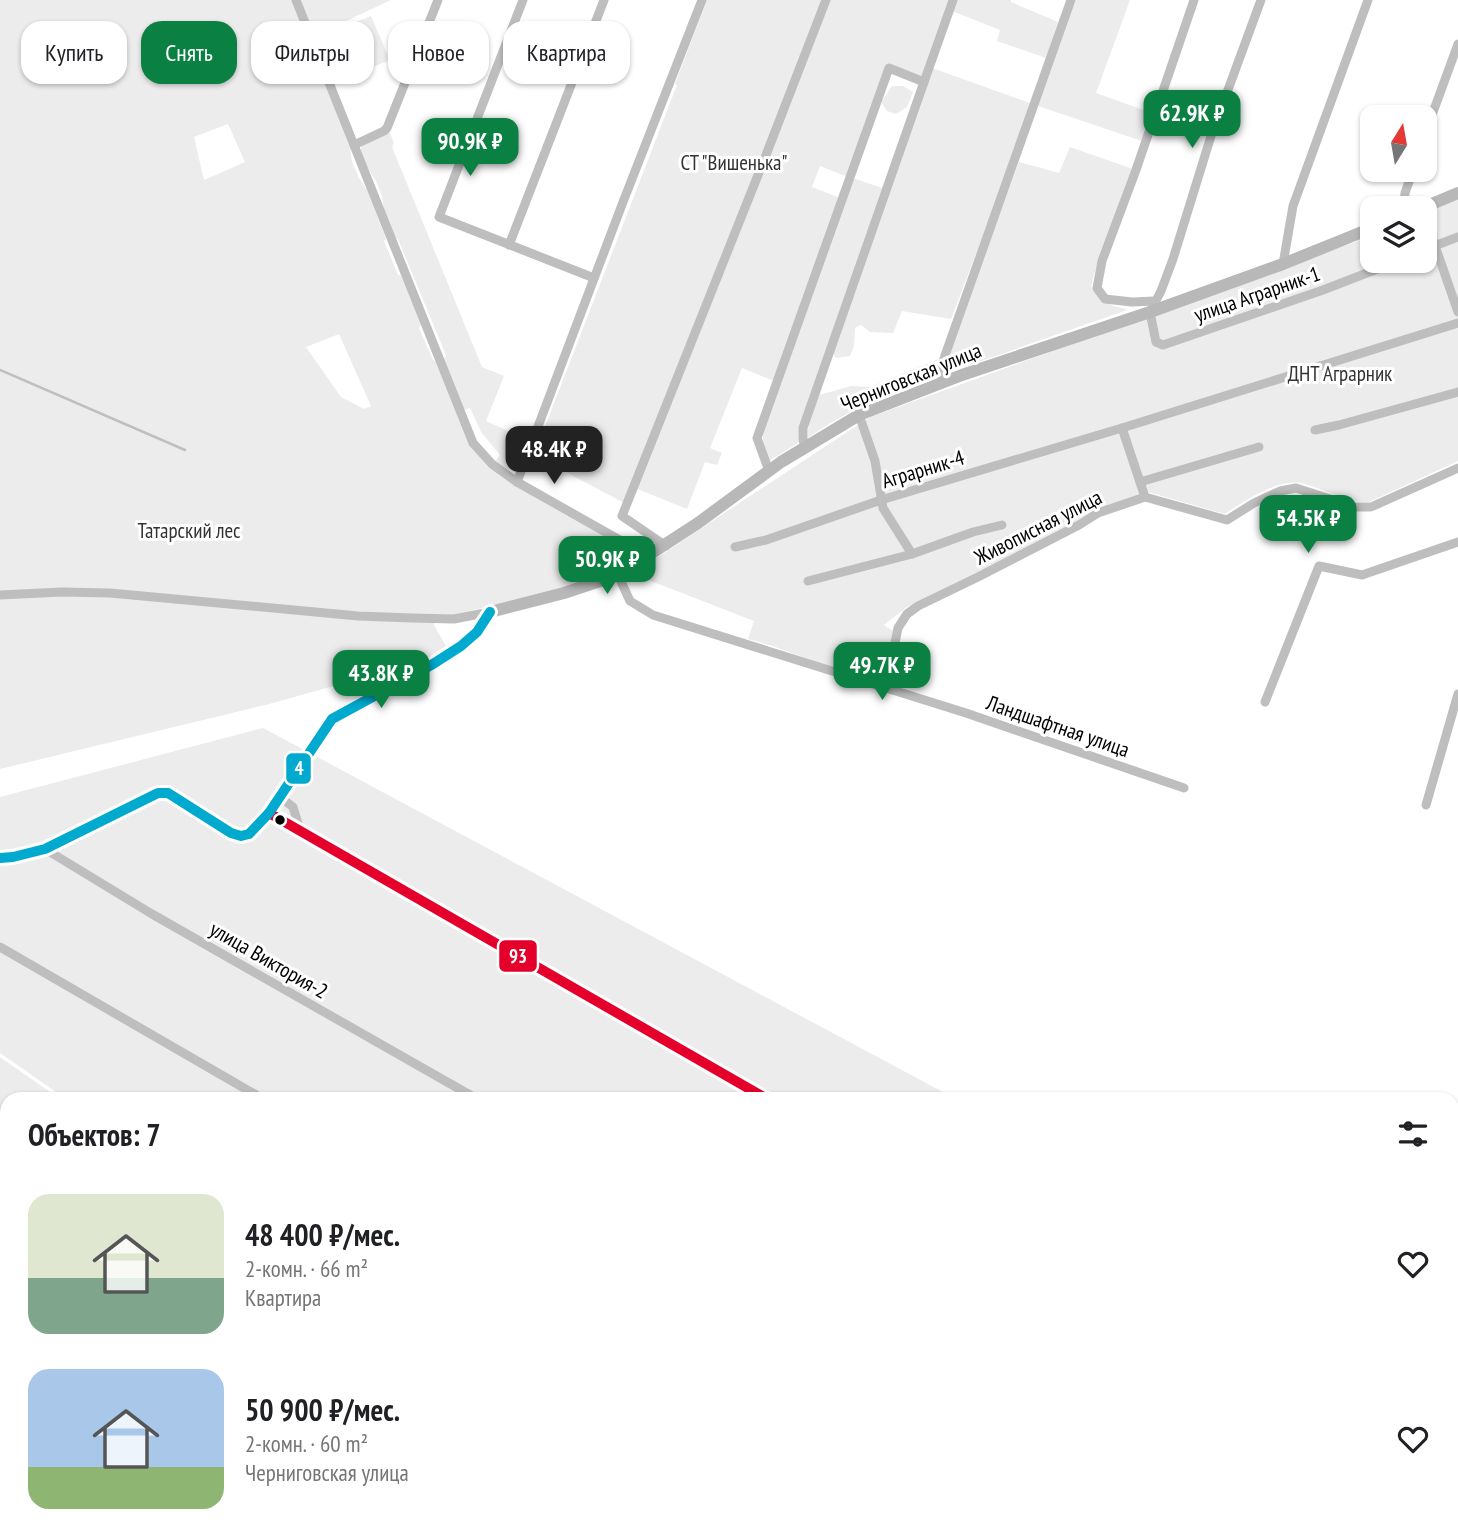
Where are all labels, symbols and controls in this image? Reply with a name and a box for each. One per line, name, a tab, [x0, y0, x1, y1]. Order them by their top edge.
chip: Купить	[21, 21, 127, 84]
chip: Снять	[141, 21, 237, 84]
chip: Фильтры	[251, 21, 374, 84]
chip: Новое	[388, 21, 489, 84]
chip: Квартира	[503, 21, 630, 84]
pin: 62.9K ₽	[1127, 90, 1257, 150]
text: 62.9K ₽	[1160, 98, 1224, 127]
north arrow	[1360, 105, 1437, 182]
map controls	[1360, 105, 1437, 273]
pin: 90.9K ₽	[405, 118, 535, 178]
text: 90.9K ₽	[438, 126, 502, 155]
park label: СТ "Вишенька"	[681, 149, 787, 176]
button: layers	[1360, 196, 1437, 273]
street label: улица Аграрник-1	[1190, 260, 1324, 328]
street label: Черниговская улица	[837, 336, 985, 418]
park label: ДНТ Аграрник	[1288, 360, 1392, 387]
pin: 48.4K ₽	[489, 426, 619, 486]
text: 48.4K ₽	[522, 434, 586, 463]
street label: Аграрник-4	[878, 444, 968, 494]
street label: Живописная улица	[969, 483, 1106, 571]
pin: 54.5K ₽	[1243, 496, 1373, 555]
text: 54.5K ₽	[1276, 503, 1340, 532]
park label: Татарский лес	[137, 517, 241, 544]
pin: 50.9K ₽	[542, 536, 672, 596]
text: 50.9K ₽	[575, 544, 639, 573]
pin: 49.7K ₽	[817, 642, 947, 702]
pin: 43.8K ₽	[316, 650, 446, 710]
text: 49.7K ₽	[850, 650, 914, 679]
text: 43.8K ₽	[349, 658, 413, 687]
street label: Ландшафтная улица	[982, 689, 1133, 763]
line badge: 4	[285, 752, 312, 785]
text: 4	[294, 756, 304, 780]
unlabelled marker	[273, 813, 287, 827]
street label: улица Виктория-2	[205, 915, 333, 1005]
line badge: 93	[498, 939, 538, 973]
text: 93	[509, 944, 527, 968]
text: Объектов: 7	[28, 1115, 161, 1154]
icon: filters	[1394, 1115, 1432, 1153]
text: 48 400 ₽/мес.	[245, 1215, 400, 1254]
icon: home	[84, 1222, 168, 1306]
icon: heart	[1394, 1245, 1432, 1283]
text: 2-комн. · 66 m²	[245, 1254, 368, 1283]
text: Квартира	[245, 1283, 321, 1312]
text: 50 900 ₽/мес.	[245, 1390, 400, 1429]
icon: home	[84, 1397, 168, 1481]
icon: heart	[1394, 1420, 1432, 1458]
text: 2-комн. · 60 m²	[245, 1429, 368, 1458]
text: Черниговская улица	[245, 1458, 409, 1487]

